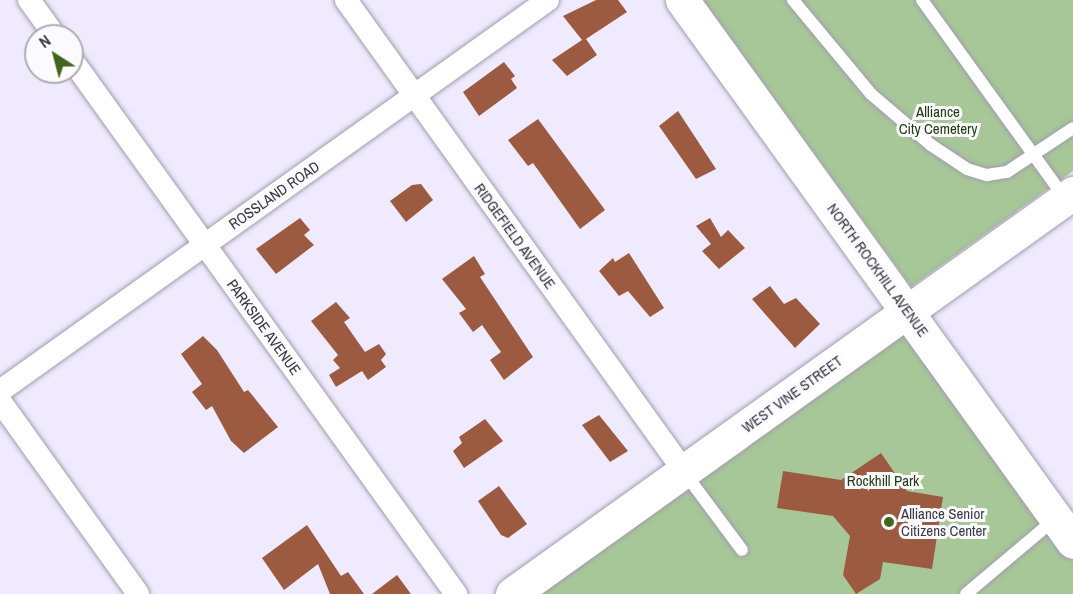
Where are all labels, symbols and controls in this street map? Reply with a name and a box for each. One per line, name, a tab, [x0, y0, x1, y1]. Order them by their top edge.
north arrow	[24, 24, 84, 84]
text: N	[34, 29, 55, 53]
park label: Alliance City Cemetery	[899, 102, 977, 137]
street label: ROSSLAND ROAD	[225, 157, 323, 233]
street label: RIDGEFIELD AVENUE	[470, 179, 560, 293]
street label: NORTH ROCKHILL AVENUE	[823, 199, 933, 341]
street label: PARKSIDE AVENUE	[223, 275, 305, 379]
street label: WEST VINE STREET	[738, 352, 846, 436]
park label: Rockhill Park	[847, 472, 919, 490]
place label: Alliance Senior Citizens Center	[901, 504, 986, 539]
marker: Alliance Senior Citizens Center	[882, 515, 896, 529]

